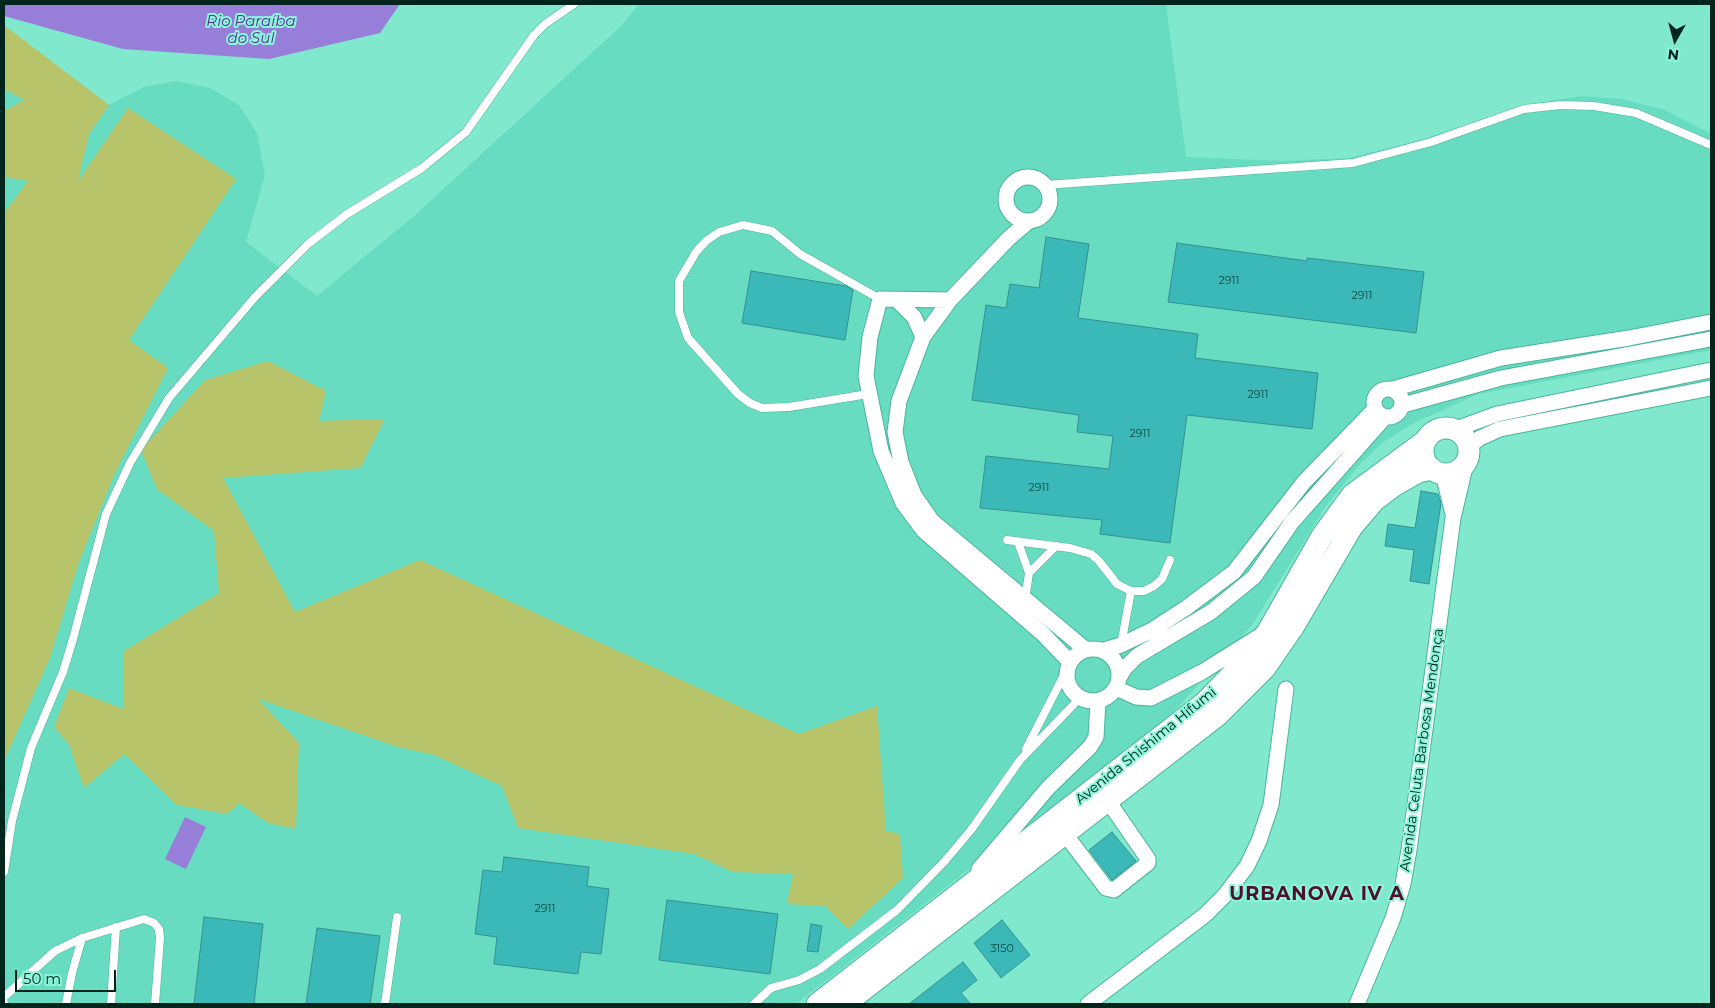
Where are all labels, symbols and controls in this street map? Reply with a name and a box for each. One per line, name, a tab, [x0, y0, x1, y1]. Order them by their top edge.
water label: Rio Paraíba do Sul	[206, 13, 296, 48]
north arrow	[1650, 15, 1700, 65]
text: N	[1666, 45, 1680, 65]
house number: 2911	[1219, 274, 1239, 288]
house number: 2911	[1352, 289, 1372, 303]
house number: 2911	[1248, 388, 1268, 402]
house number: 2911	[1130, 427, 1150, 441]
house number: 2911	[1029, 481, 1049, 495]
street label: Avenida Celuta Barbosa Mendonça	[1397, 627, 1447, 873]
street label: Avenida Shishima Hifumi	[1072, 684, 1220, 808]
district label: URBANOVA IV A	[1228, 883, 1406, 905]
house number: 2911	[535, 902, 555, 916]
house number: 3150	[990, 942, 1014, 956]
scale bar	[18, 960, 119, 992]
text: 50 m	[23, 969, 61, 988]

